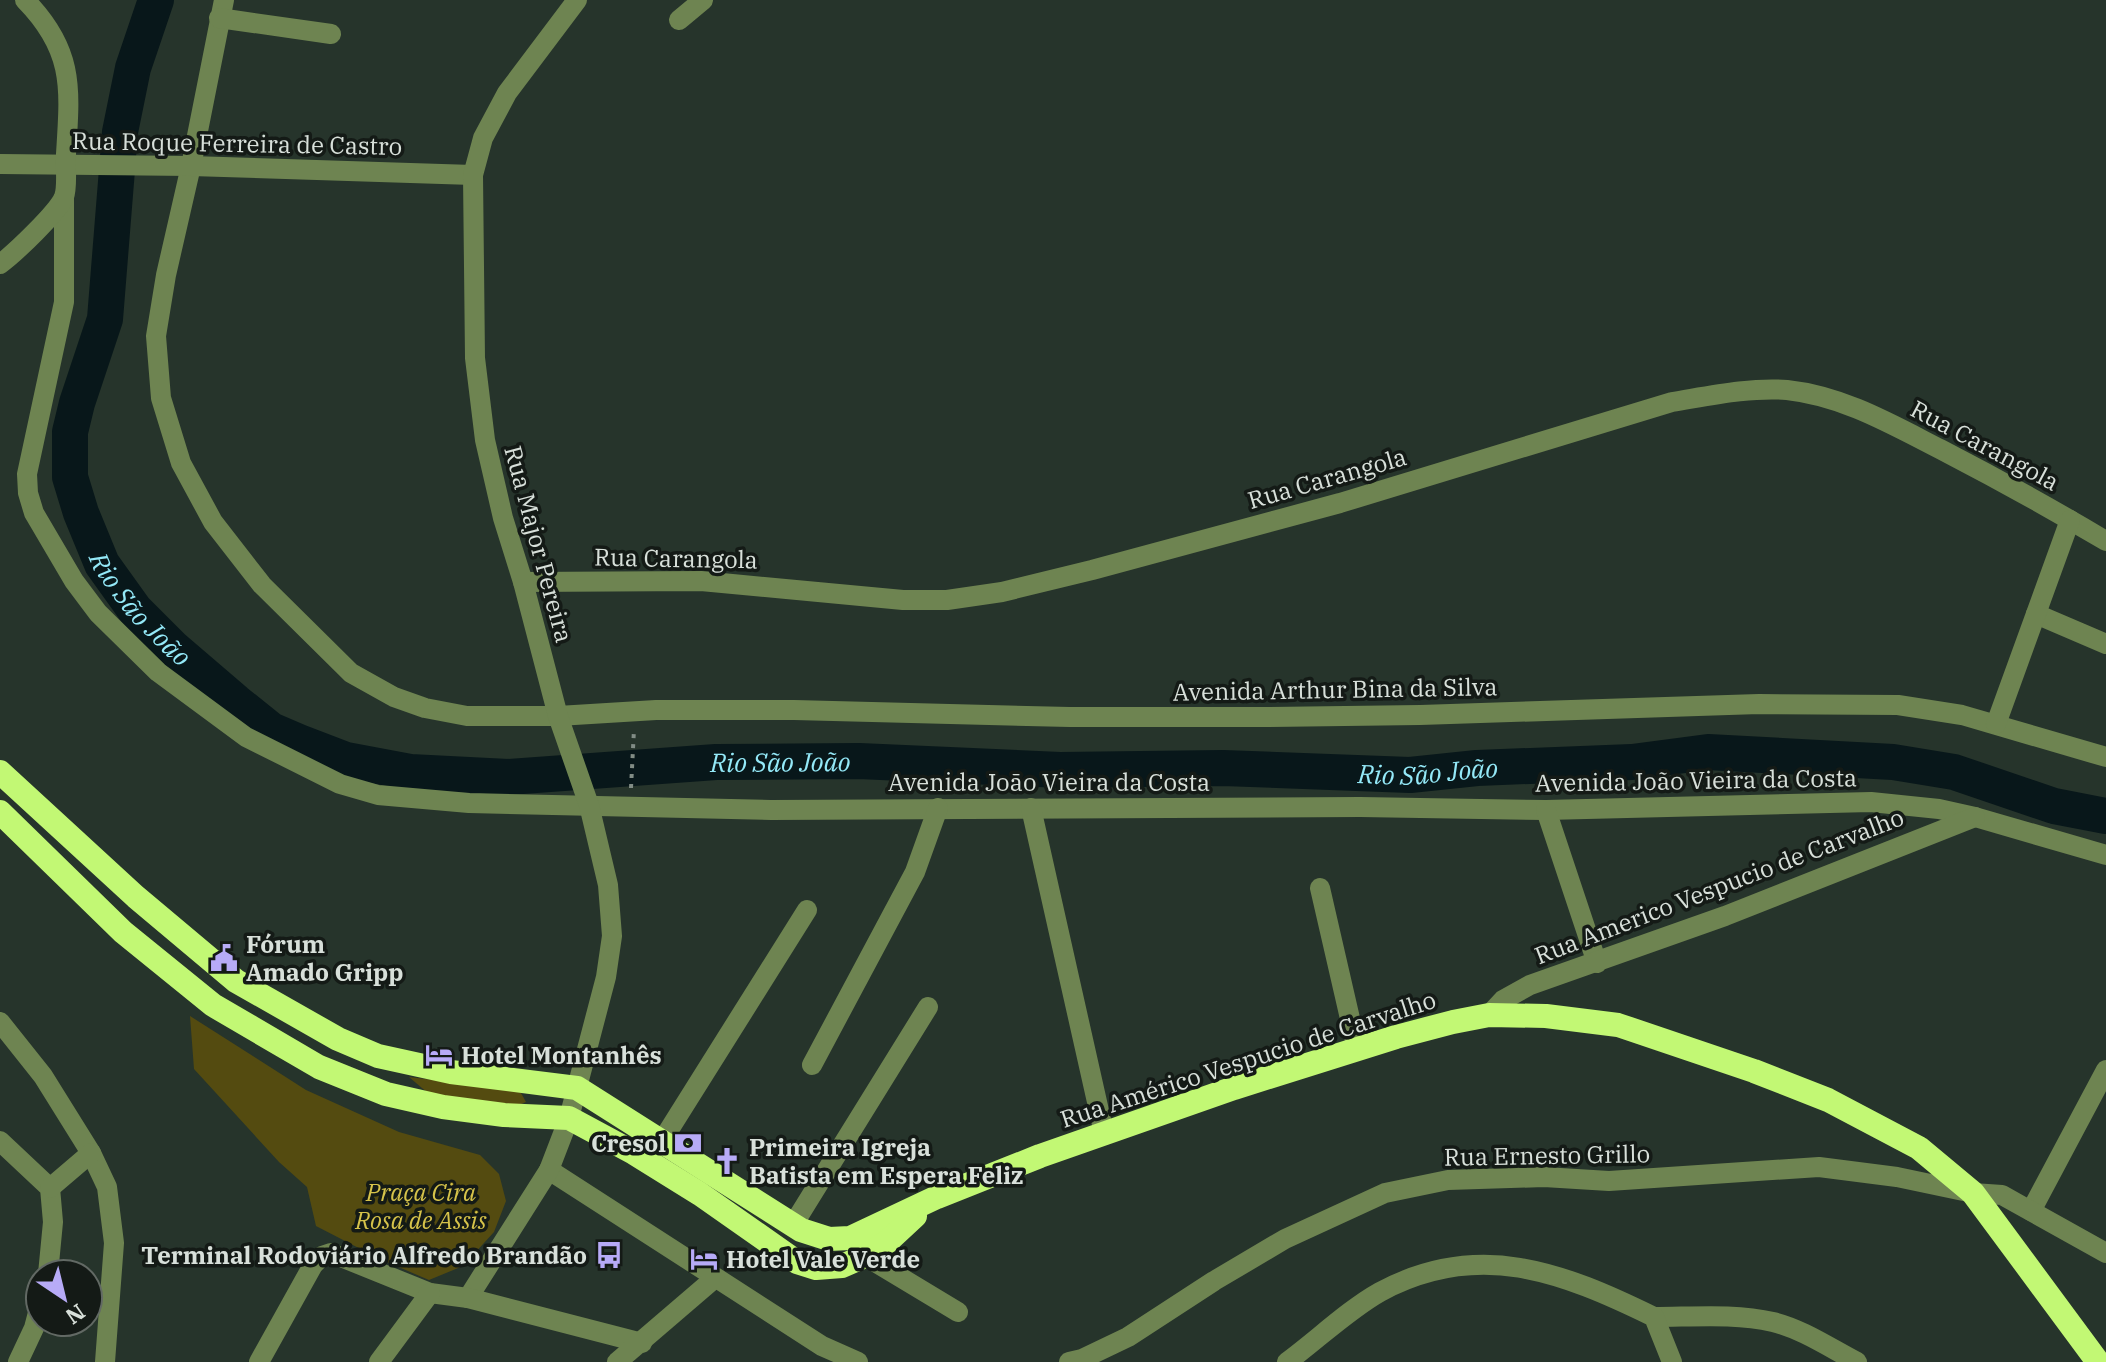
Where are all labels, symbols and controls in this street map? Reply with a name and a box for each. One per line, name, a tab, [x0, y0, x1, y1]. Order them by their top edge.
street label: Rua Roque Ferreira de Castro	[72, 124, 402, 162]
street label: Rua Carangola	[1905, 392, 2065, 498]
street label: Rua Carangola	[1244, 440, 1410, 516]
street label: Rua Major Pereira	[497, 442, 581, 646]
street label: Rua Carangola	[594, 541, 758, 575]
water label: Rio São João	[82, 546, 199, 673]
street label: Avenida Arthur Bina da Silva	[1172, 670, 1498, 708]
water label: Rio São João	[709, 744, 851, 779]
water label: Rio São João	[1356, 750, 1499, 792]
street label: Avenida João Vieira da Costa	[1535, 761, 1857, 799]
street label: Avenida João Vieira da Costa	[888, 766, 1210, 798]
street label: Rua Americo Vespucio de Carvalho	[1530, 801, 1908, 971]
place label: Fórum Amado Gripp	[246, 928, 403, 988]
public building icon: Fórum Amado Gripp	[209, 943, 239, 973]
street label: Rua Américo Vespucio de Carvalho	[1056, 983, 1440, 1135]
place label: Hotel Montanhês	[461, 1039, 662, 1071]
hotel icon: Hotel Montanhês	[424, 1040, 454, 1070]
place label: Cresol	[591, 1127, 666, 1159]
bank icon: Cresol	[673, 1128, 703, 1158]
place label: Primeira Igreja Batista em Espera Feliz	[749, 1131, 1023, 1191]
street label: Rua Ernesto Grillo	[1444, 1137, 1650, 1173]
church icon: Primeira Igreja Batista em Espera Feliz	[712, 1146, 742, 1176]
park label: Praça Cira Rosa de Assis	[354, 1176, 487, 1236]
place label: Terminal Rodoviário Alfredo Brandão	[141, 1239, 587, 1271]
bus stop icon: Terminal Rodoviário Alfredo Brandão	[594, 1240, 624, 1270]
place label: Hotel Vale Verde	[726, 1243, 920, 1275]
hotel icon: Hotel Vale Verde	[689, 1244, 719, 1274]
north arrow	[24, 1258, 104, 1338]
text: N	[60, 1298, 91, 1332]

